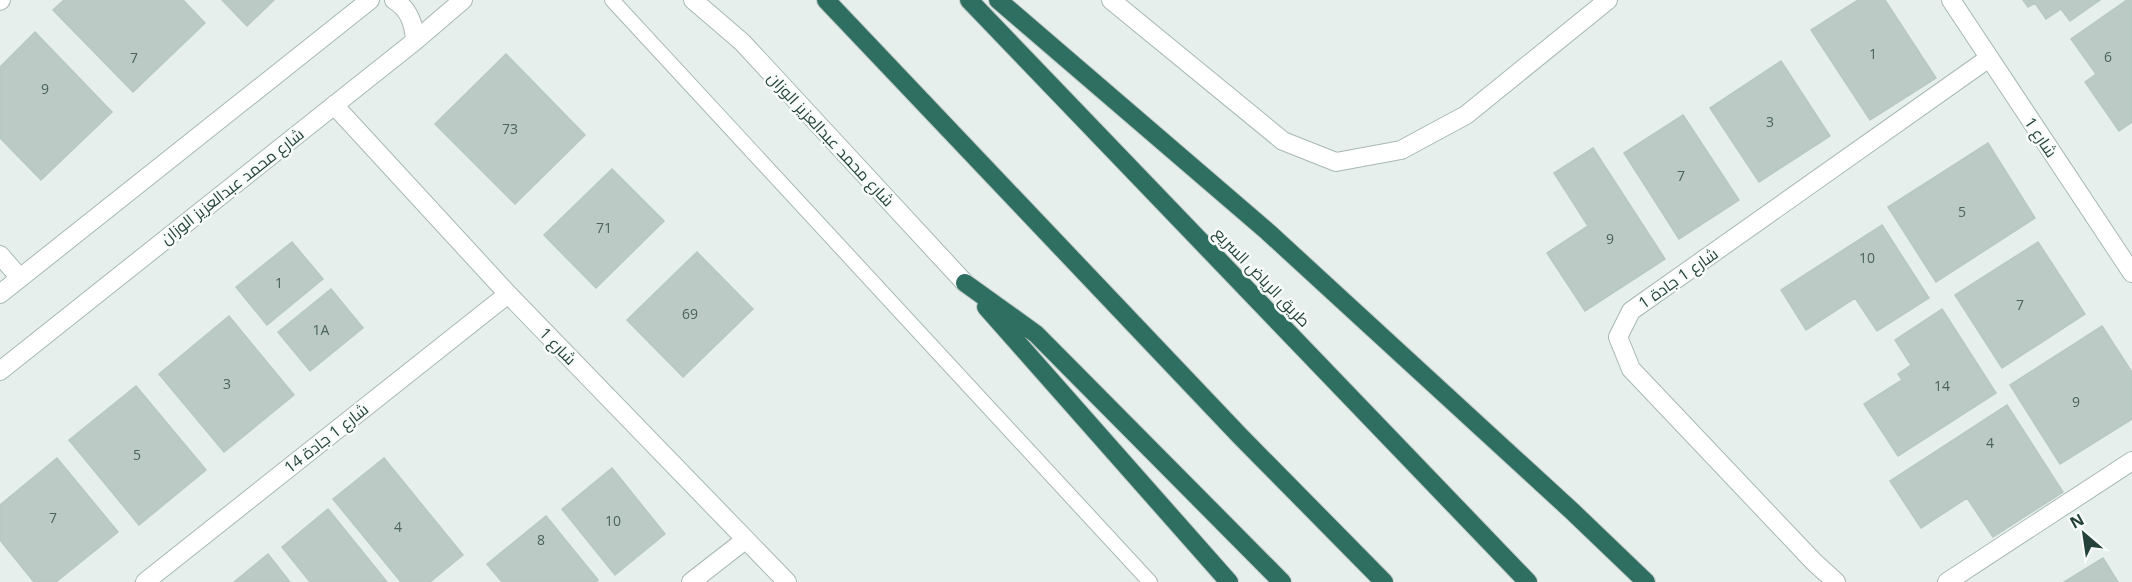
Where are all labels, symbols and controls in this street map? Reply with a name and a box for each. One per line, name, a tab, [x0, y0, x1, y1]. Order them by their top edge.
house number: 1	[1869, 44, 1877, 63]
house number: 6	[2104, 47, 2112, 66]
house number: 7	[130, 48, 138, 67]
street label: شارع محمد عبدالعزيز الوزان	[762, 67, 899, 212]
house number: 9	[41, 79, 49, 98]
house number: 3	[1766, 112, 1774, 131]
street label: شارع 1	[2019, 112, 2063, 162]
house number: 73	[502, 119, 518, 138]
street label: شارع محمد عبدالعزيز الوزان	[156, 123, 309, 250]
house number: 7	[1677, 166, 1685, 185]
house number: 5	[1958, 202, 1966, 221]
house number: 71	[596, 218, 612, 237]
street label: طريق الرياض السريع	[1208, 222, 1315, 332]
house number: 9	[1606, 229, 1614, 248]
street label: شارع 1 جادة 1	[1634, 242, 1723, 314]
house number: 10	[1859, 248, 1875, 267]
house number: 1	[275, 273, 283, 292]
house number: 7	[2016, 295, 2024, 314]
house number: 69	[682, 304, 698, 323]
house number: 1A	[313, 320, 330, 339]
street label: شارع 1	[534, 322, 581, 370]
house number: 3	[223, 374, 231, 393]
house number: 14	[1934, 376, 1950, 395]
house number: 9	[2072, 392, 2080, 411]
street label: شارع 1 جادة 14	[279, 398, 373, 479]
house number: 4	[1986, 433, 1994, 452]
house number: 5	[133, 445, 141, 464]
north arrow	[2054, 504, 2114, 564]
house number: 7	[49, 508, 57, 527]
text: N	[2066, 508, 2088, 534]
house number: 10	[605, 511, 621, 530]
house number: 4	[394, 517, 402, 536]
house number: 8	[537, 530, 545, 549]

